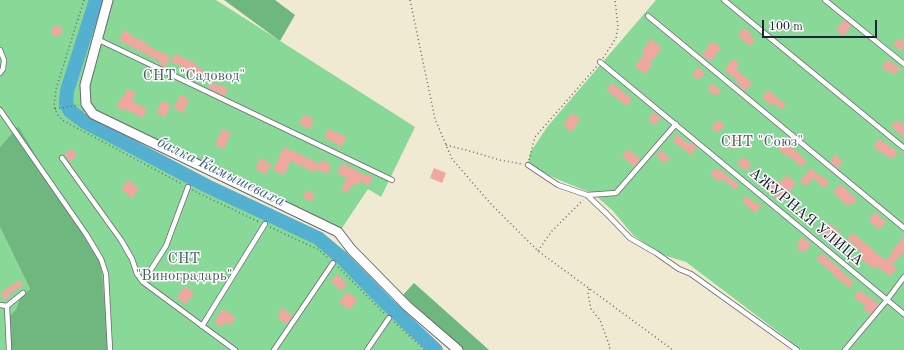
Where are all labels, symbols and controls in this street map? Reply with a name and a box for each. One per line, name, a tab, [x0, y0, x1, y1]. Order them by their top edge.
scale bar	[764, 12, 879, 38]
text: 100 m	[769, 21, 803, 33]
park label: СНТ "Садовод"	[143, 67, 245, 85]
water label: балка Камышеваха	[154, 133, 288, 211]
park label: СНТ "Союз"	[721, 133, 803, 151]
street label: АЖУРНАЯ УЛИЦА	[745, 164, 867, 270]
park label: СНТ "Виноградарь"	[135, 250, 233, 285]

